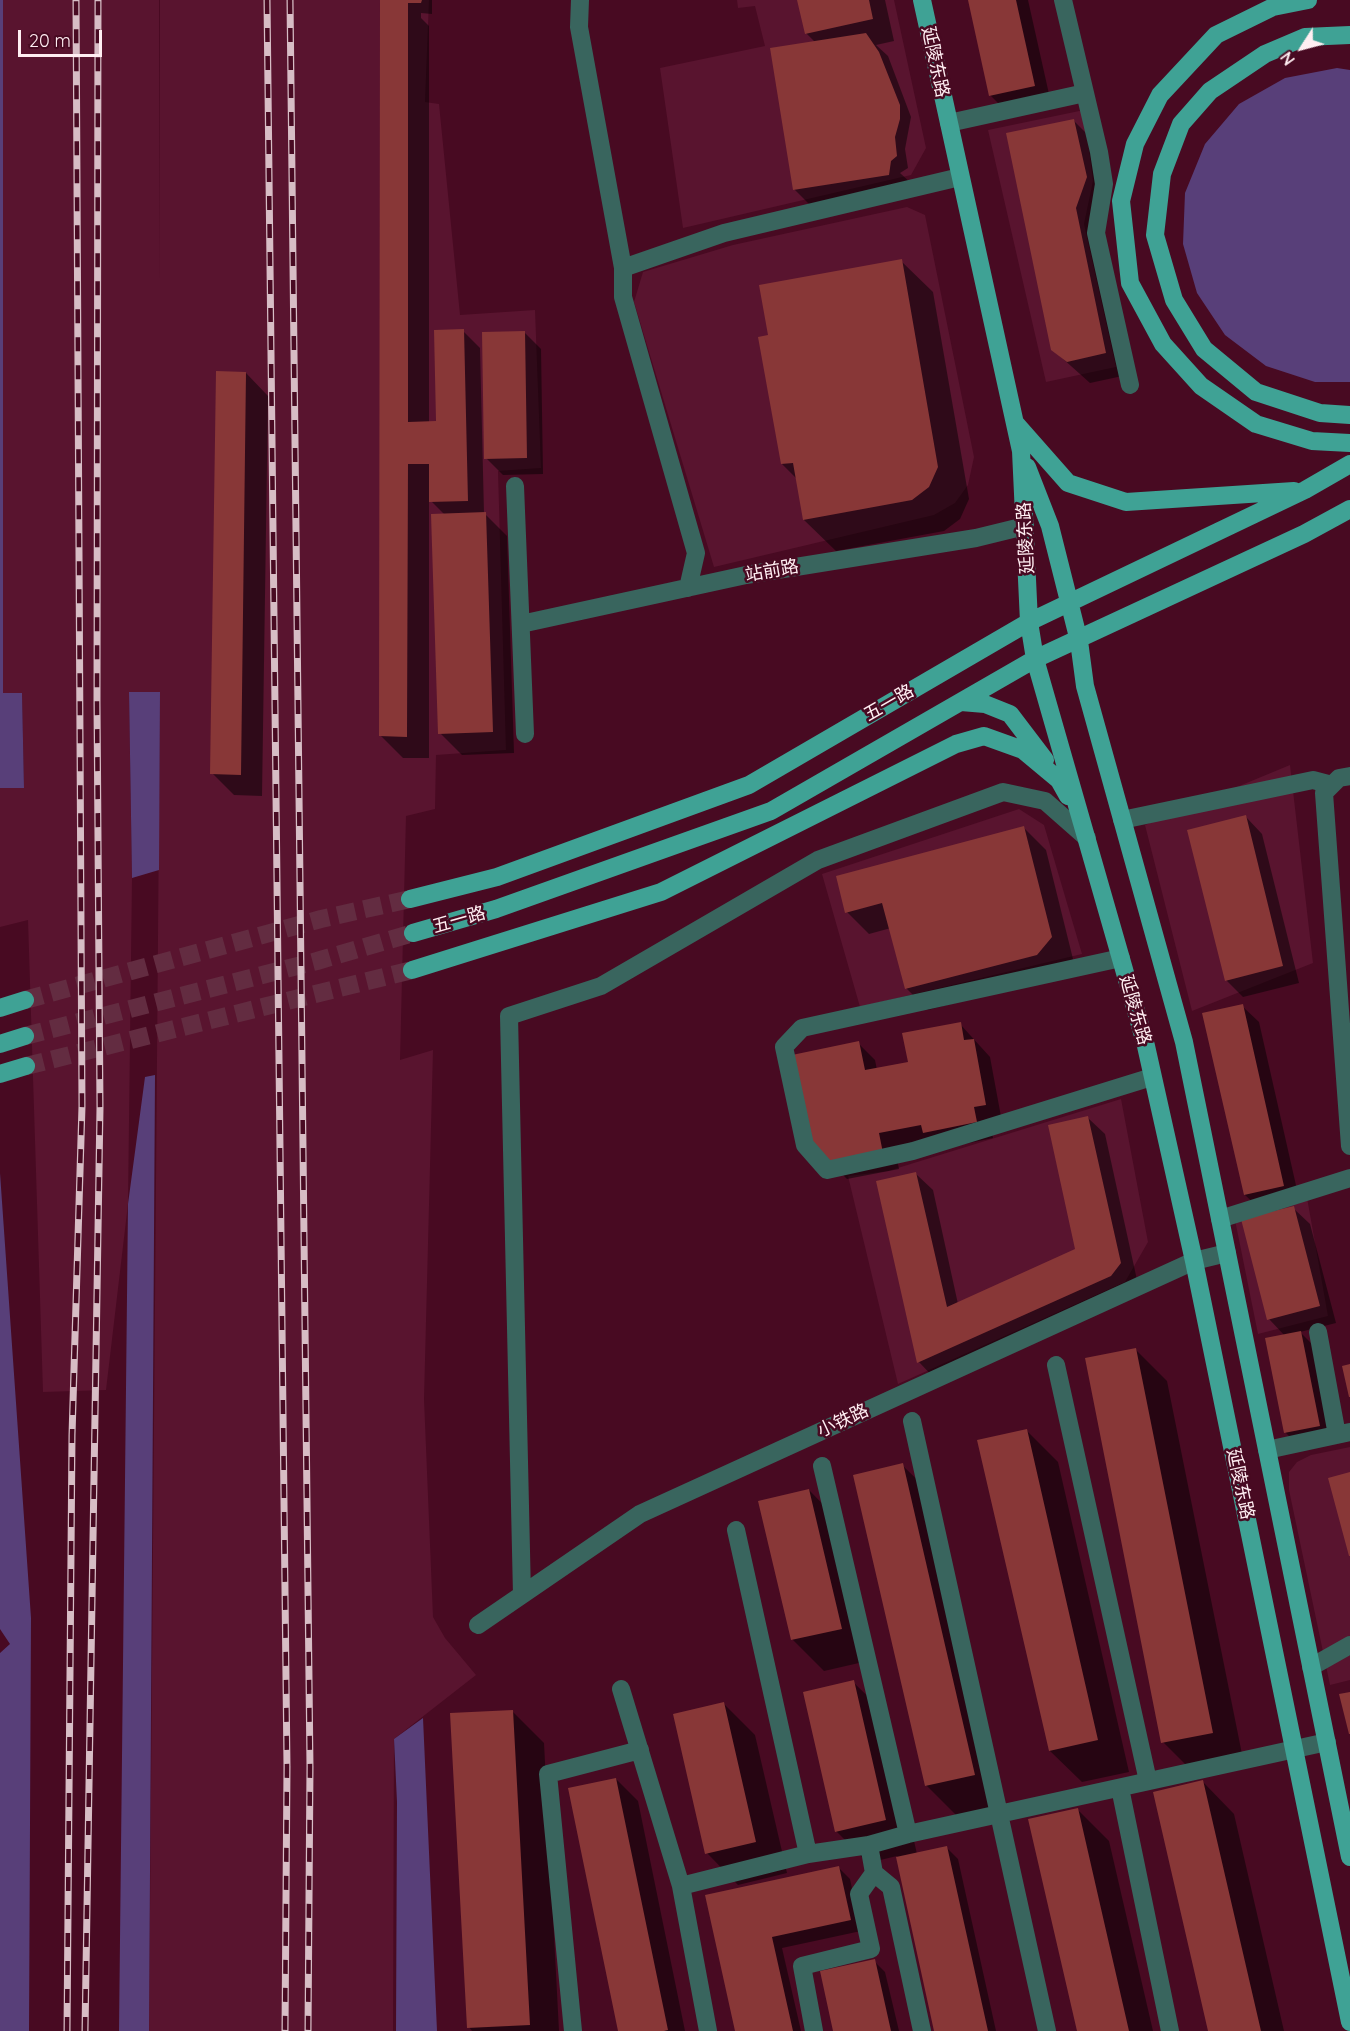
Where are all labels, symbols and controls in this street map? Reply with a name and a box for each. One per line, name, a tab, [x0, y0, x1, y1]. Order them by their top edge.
scale bar	[21, 18, 105, 56]
north arrow	[1272, 18, 1332, 78]
street label: 延陵东路	[917, 25, 953, 99]
text: 20 m	[29, 29, 71, 52]
text: N	[1276, 48, 1299, 69]
street label: 延陵东路	[1013, 501, 1039, 575]
street label: 站前路	[744, 556, 800, 586]
street label: 五一路	[860, 680, 918, 726]
street label: 五一路	[430, 902, 488, 938]
street label: 延陵东路	[1115, 972, 1155, 1048]
street label: 小铁路	[814, 1400, 872, 1442]
street label: 延陵东路	[1222, 1447, 1258, 1521]

